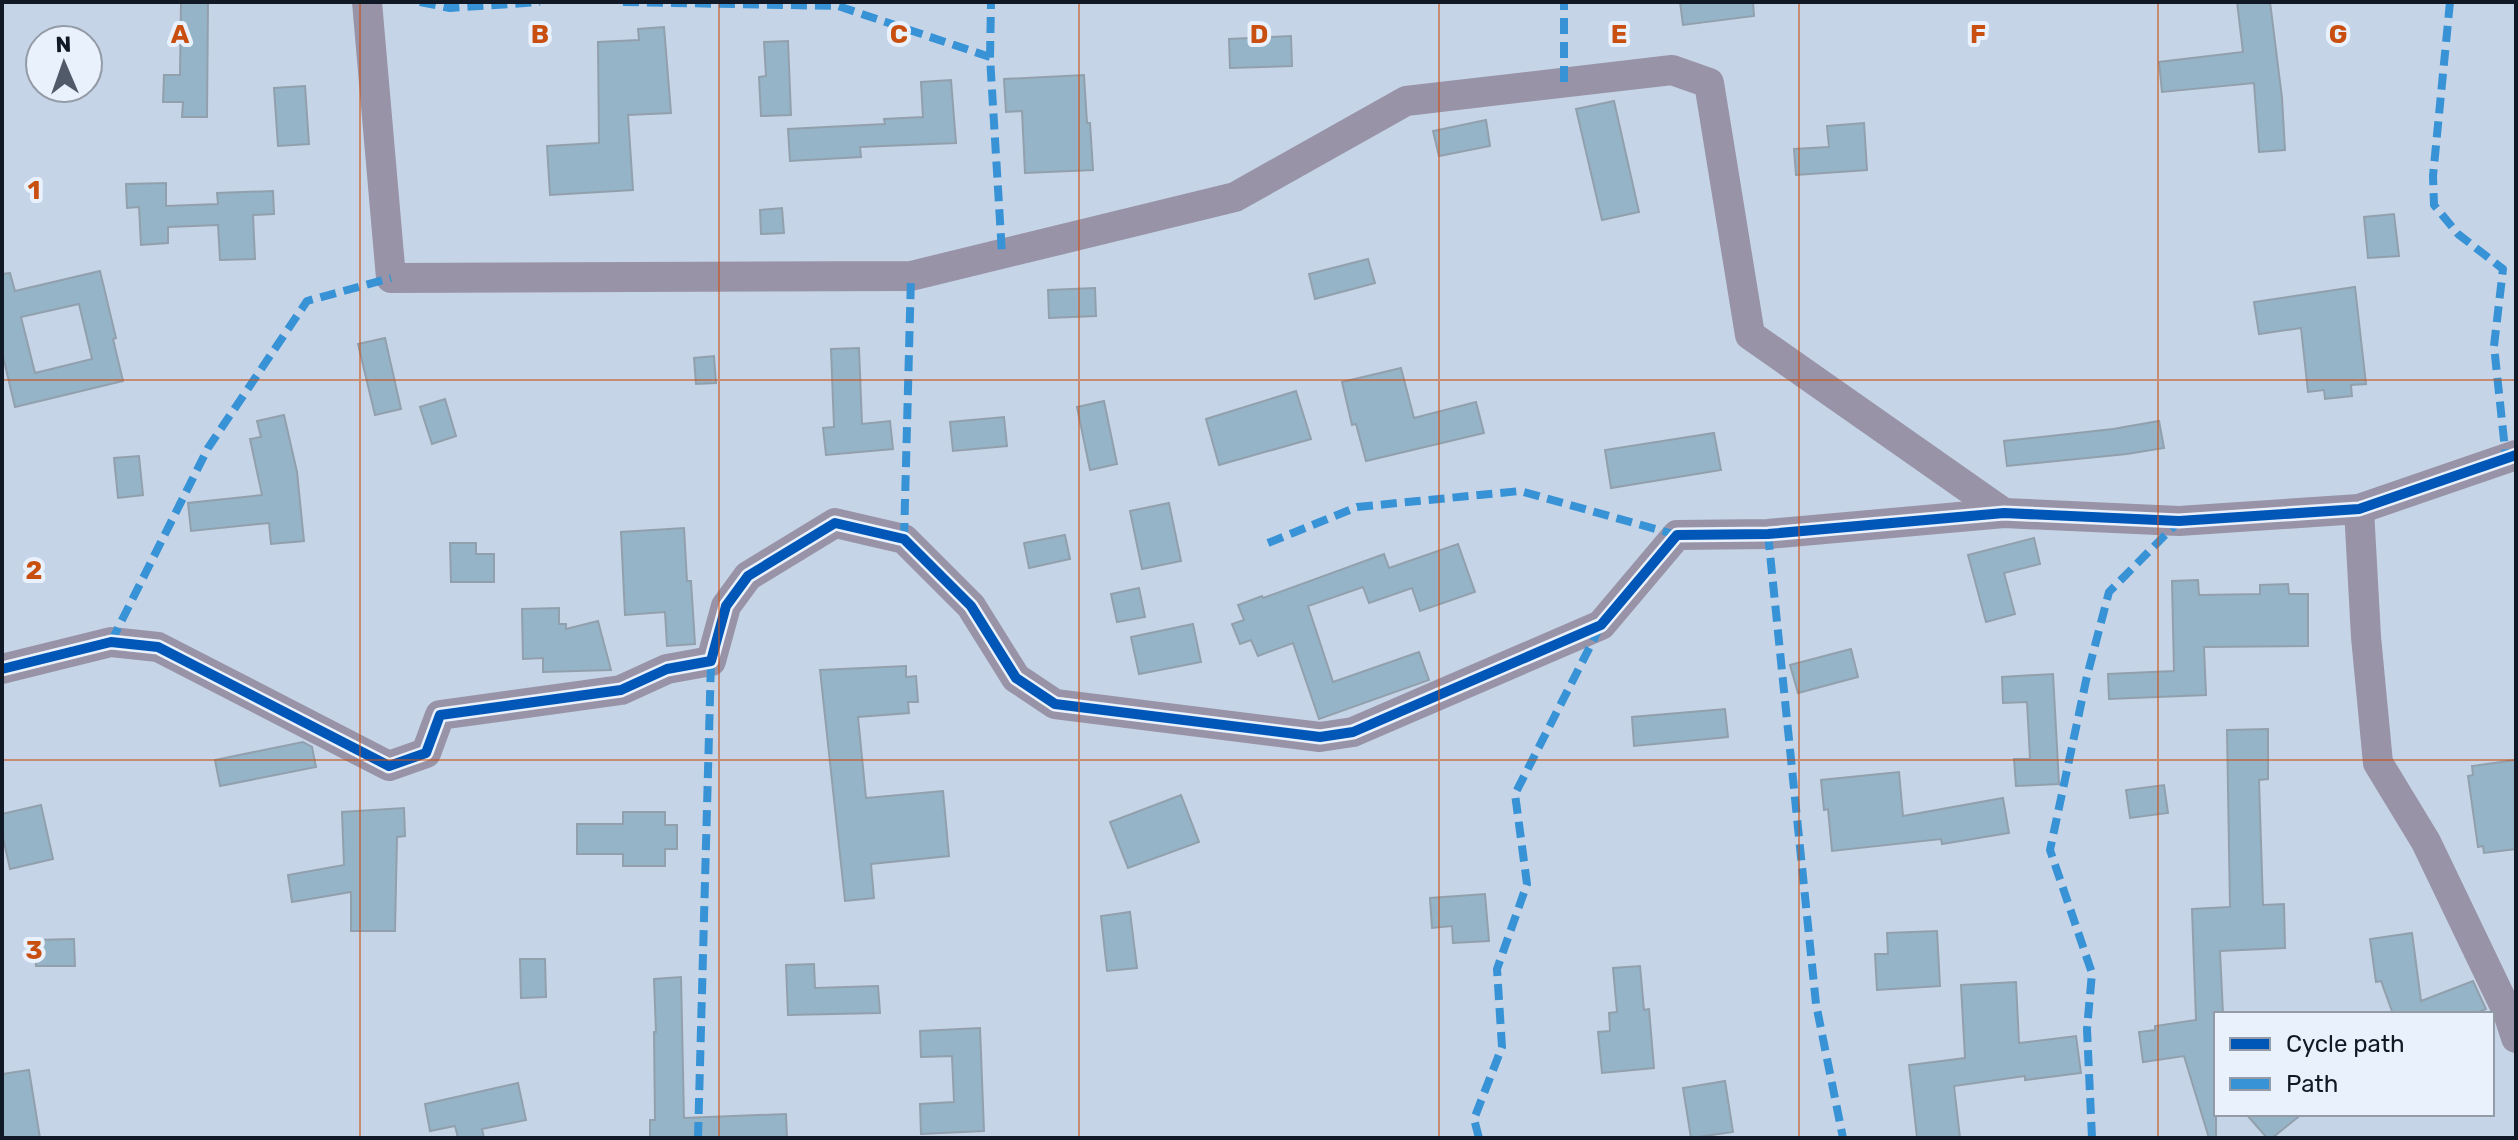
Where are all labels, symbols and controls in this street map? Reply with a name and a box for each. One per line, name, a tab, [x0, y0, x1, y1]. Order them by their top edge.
text: A	[171, 19, 190, 50]
text: B	[531, 19, 549, 50]
text: C	[890, 19, 908, 50]
text: D	[1250, 19, 1268, 50]
text: E	[1611, 19, 1627, 50]
text: F	[1970, 19, 1986, 50]
text: G	[2329, 19, 2347, 50]
north arrow	[24, 24, 104, 104]
text: N	[55, 31, 72, 58]
text: 1	[28, 175, 40, 206]
text: 2	[26, 555, 42, 586]
text: 3	[25, 935, 43, 966]
legend	[2214, 1012, 2494, 1116]
text: Cycle path	[2286, 1030, 2405, 1058]
text: Path	[2286, 1070, 2338, 1098]

